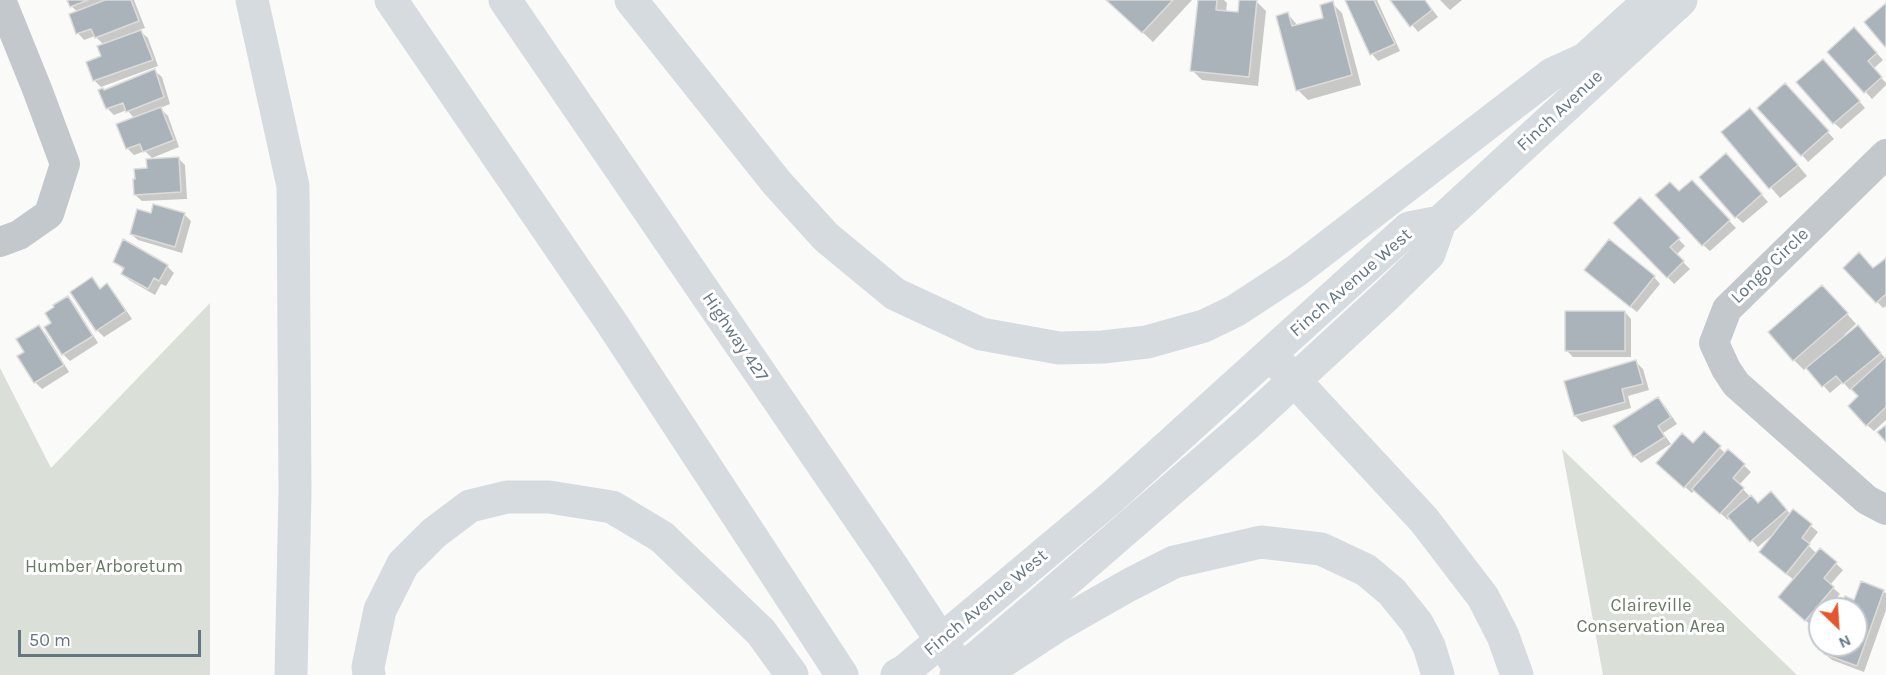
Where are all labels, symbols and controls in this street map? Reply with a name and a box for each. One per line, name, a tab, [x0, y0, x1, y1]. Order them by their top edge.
street label: Finch Avenue	[1513, 66, 1607, 156]
street label: Finch Avenue West	[1286, 224, 1416, 342]
street label: Longo Circle	[1727, 224, 1813, 308]
street label: Highway 427	[697, 288, 773, 386]
street label: Finch Avenue West	[920, 545, 1052, 661]
park label: Humber Arboretum	[25, 556, 183, 578]
park label: Claireville Conservation Area	[1576, 595, 1726, 638]
north arrow	[1808, 597, 1868, 657]
scale bar	[21, 618, 204, 656]
text: 50 m	[29, 629, 71, 651]
text: N	[1836, 631, 1854, 653]

